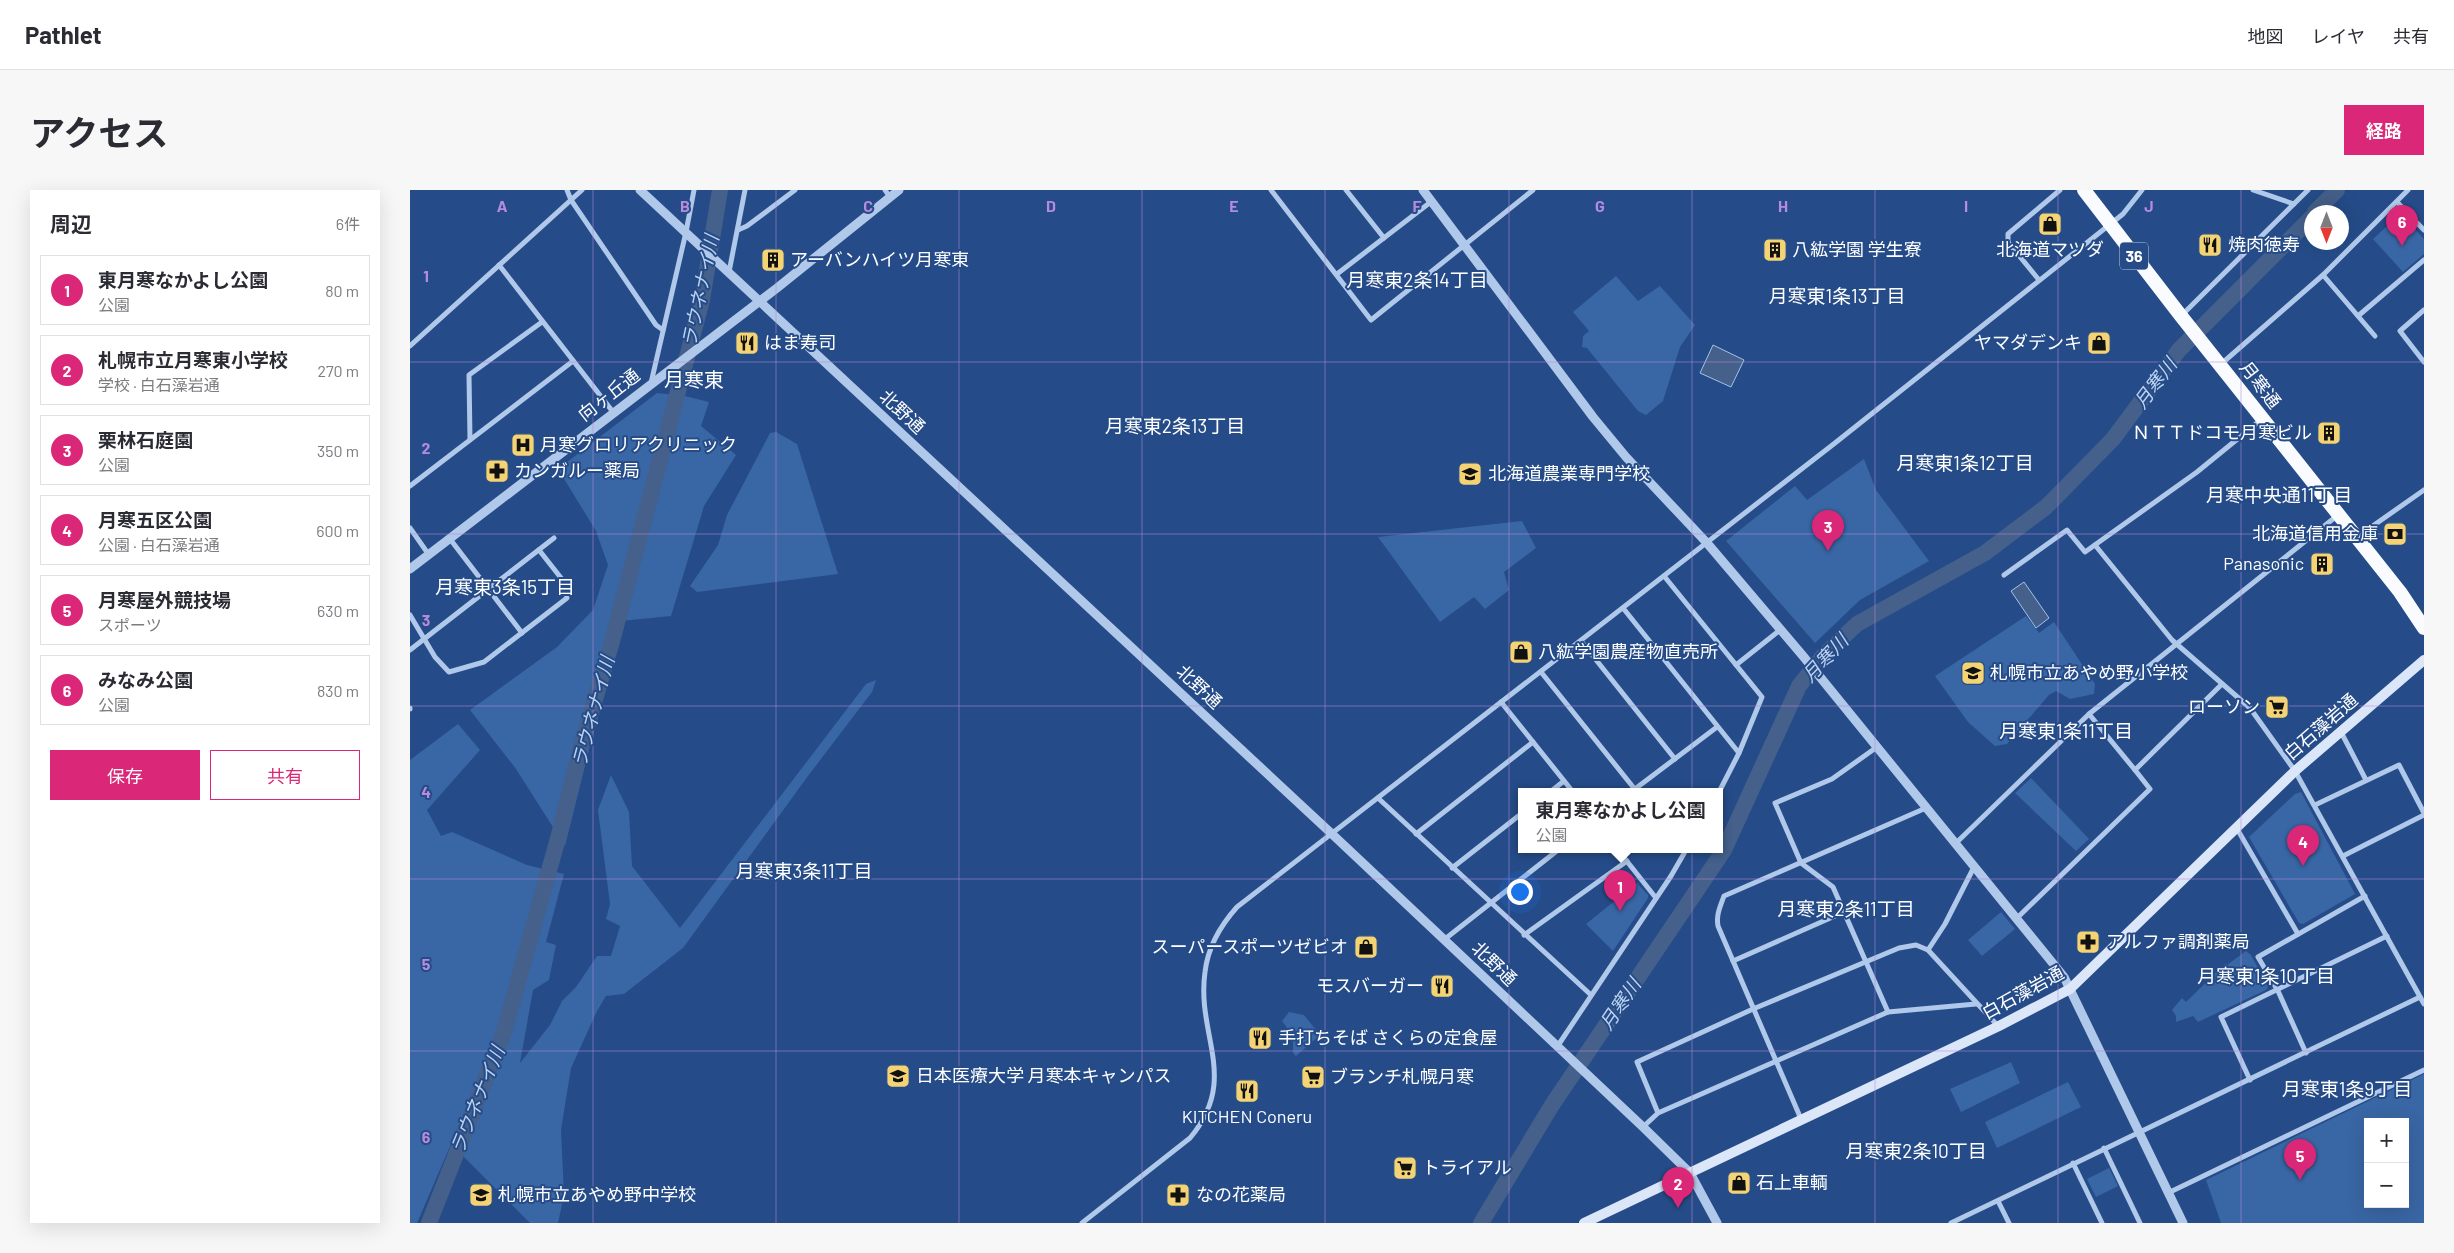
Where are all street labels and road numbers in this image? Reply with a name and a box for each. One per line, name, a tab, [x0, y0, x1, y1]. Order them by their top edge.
road number: 36	[2120, 242, 2148, 270]
street label: 月寒通	[2235, 356, 2286, 412]
street label: 向ヶ丘通	[573, 363, 644, 425]
street label: 北野通	[875, 385, 930, 438]
street label: 北野通	[1172, 660, 1227, 713]
street label: 白石藻岩通	[2279, 688, 2362, 764]
street label: 北野通	[1468, 937, 1522, 990]
street label: 白石藻岩通	[1978, 961, 2067, 1024]

